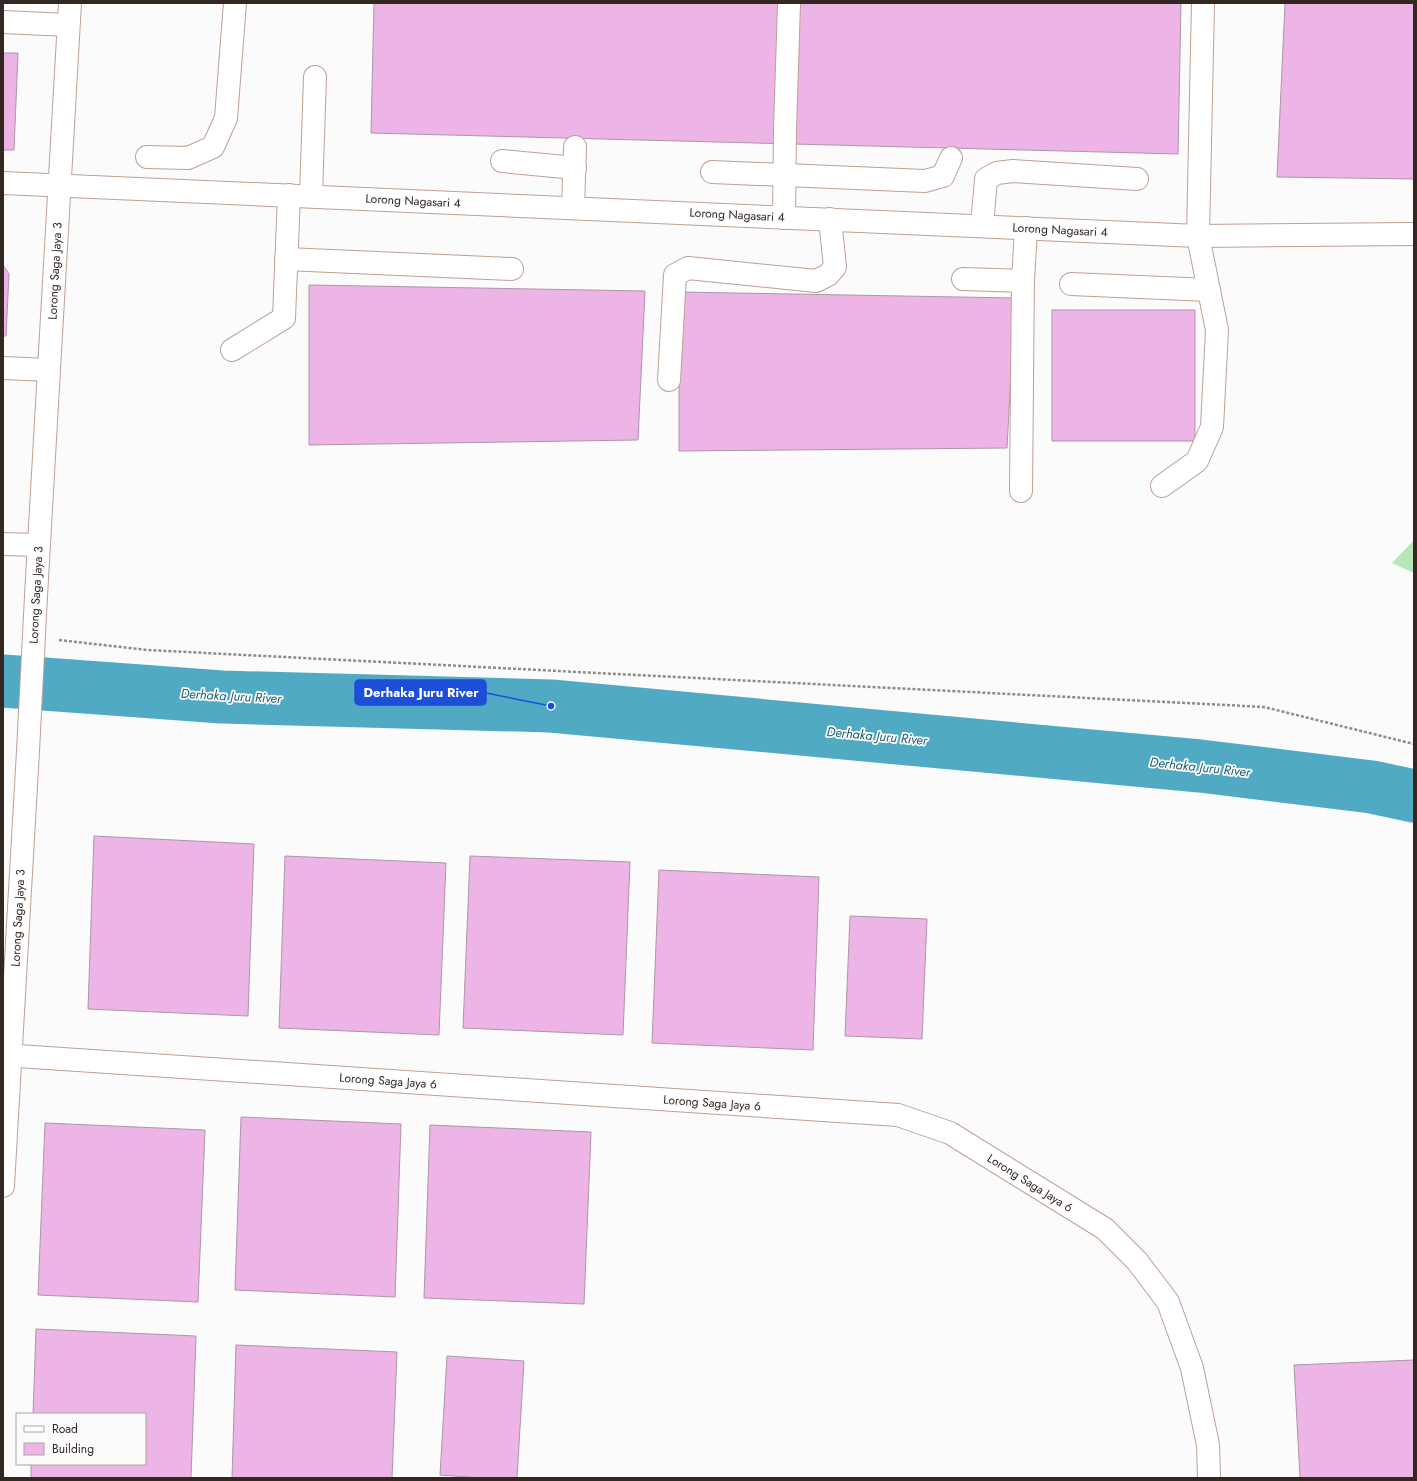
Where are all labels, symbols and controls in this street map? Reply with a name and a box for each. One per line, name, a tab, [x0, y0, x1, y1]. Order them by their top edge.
street label: Lorong Nagasari 4	[365, 190, 461, 212]
street label: Lorong Nagasari 4	[689, 204, 785, 226]
street label: Lorong Nagasari 4	[1012, 219, 1108, 241]
street label: Lorong Saga Jaya 3	[43, 221, 67, 320]
street label: Lorong Saga Jaya 3	[24, 545, 48, 644]
callout: Derhaka Juru River	[355, 680, 486, 705]
text: Derhaka Juru River	[363, 683, 479, 702]
water label: Derhaka Juru River	[180, 684, 283, 708]
water label: Derhaka Juru River	[826, 722, 929, 750]
water label: Derhaka Juru River	[1149, 752, 1252, 782]
street label: Lorong Saga Jaya 3	[6, 868, 30, 967]
street label: Lorong Saga Jaya 6	[339, 1069, 438, 1093]
street label: Lorong Saga Jaya 6	[663, 1091, 762, 1115]
street label: Lorong Saga Jaya 6	[984, 1149, 1076, 1217]
legend	[16, 1413, 146, 1465]
text: Road	[52, 1420, 78, 1438]
text: Building	[52, 1440, 94, 1458]

